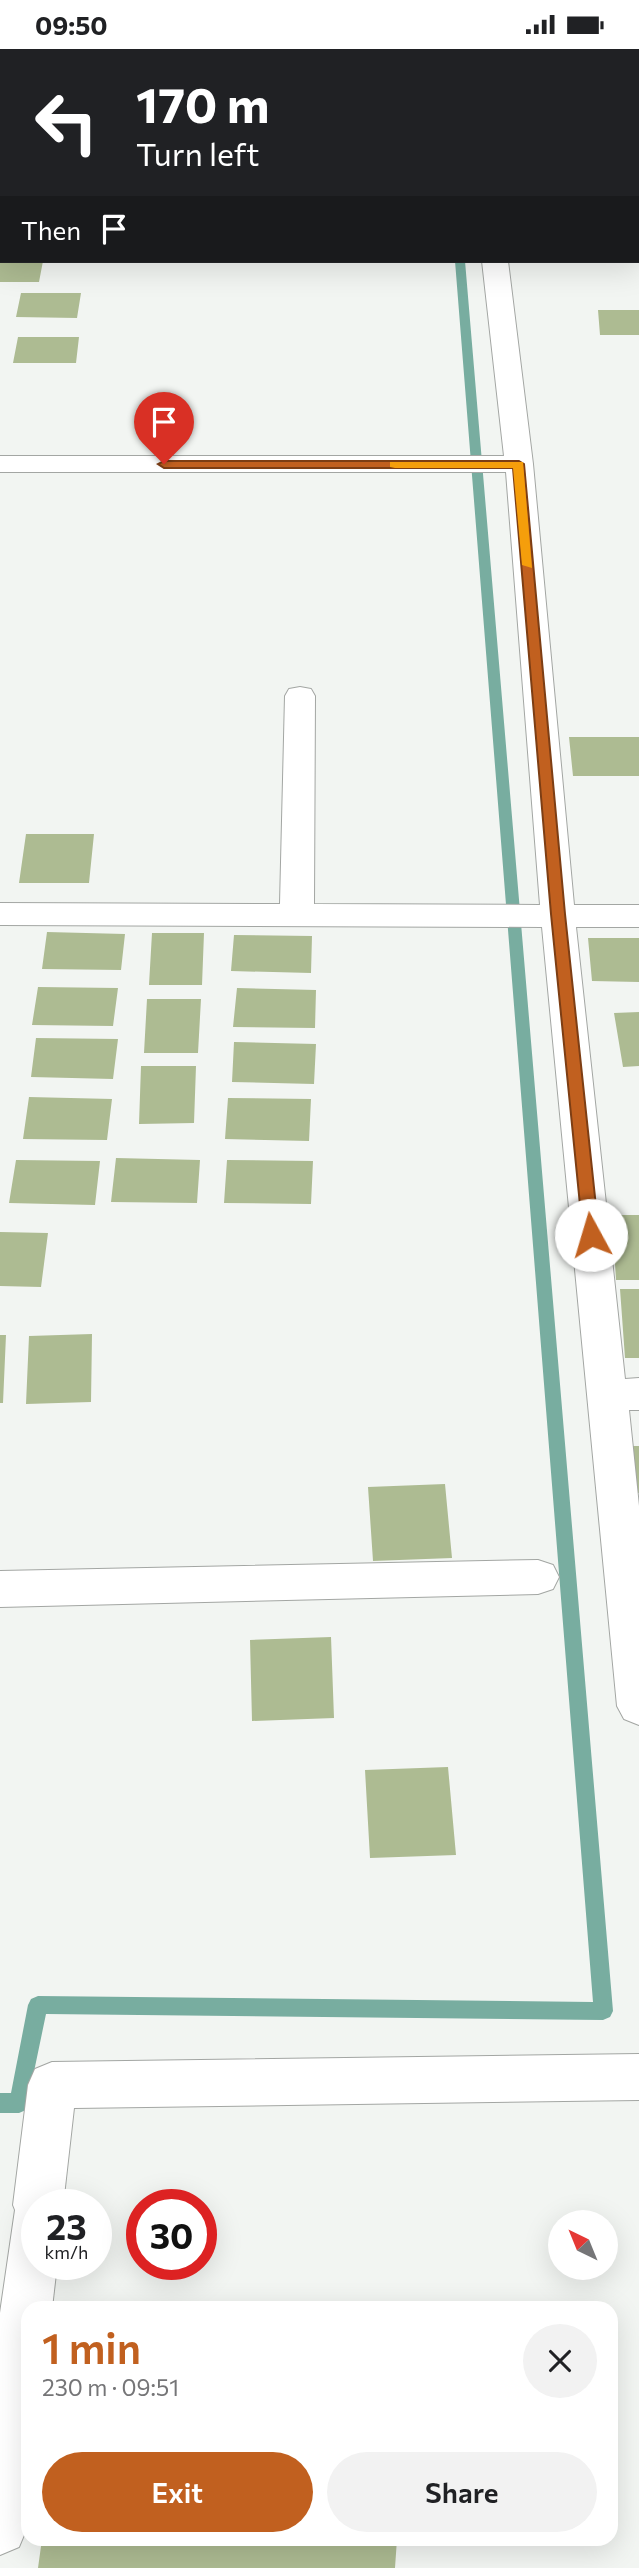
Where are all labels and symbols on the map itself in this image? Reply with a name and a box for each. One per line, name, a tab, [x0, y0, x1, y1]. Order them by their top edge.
pin	[134, 392, 194, 464]
position arrow	[554, 1198, 628, 1272]
speed limit sign: 30	[126, 2189, 217, 2280]
north arrow	[548, 2210, 618, 2280]

